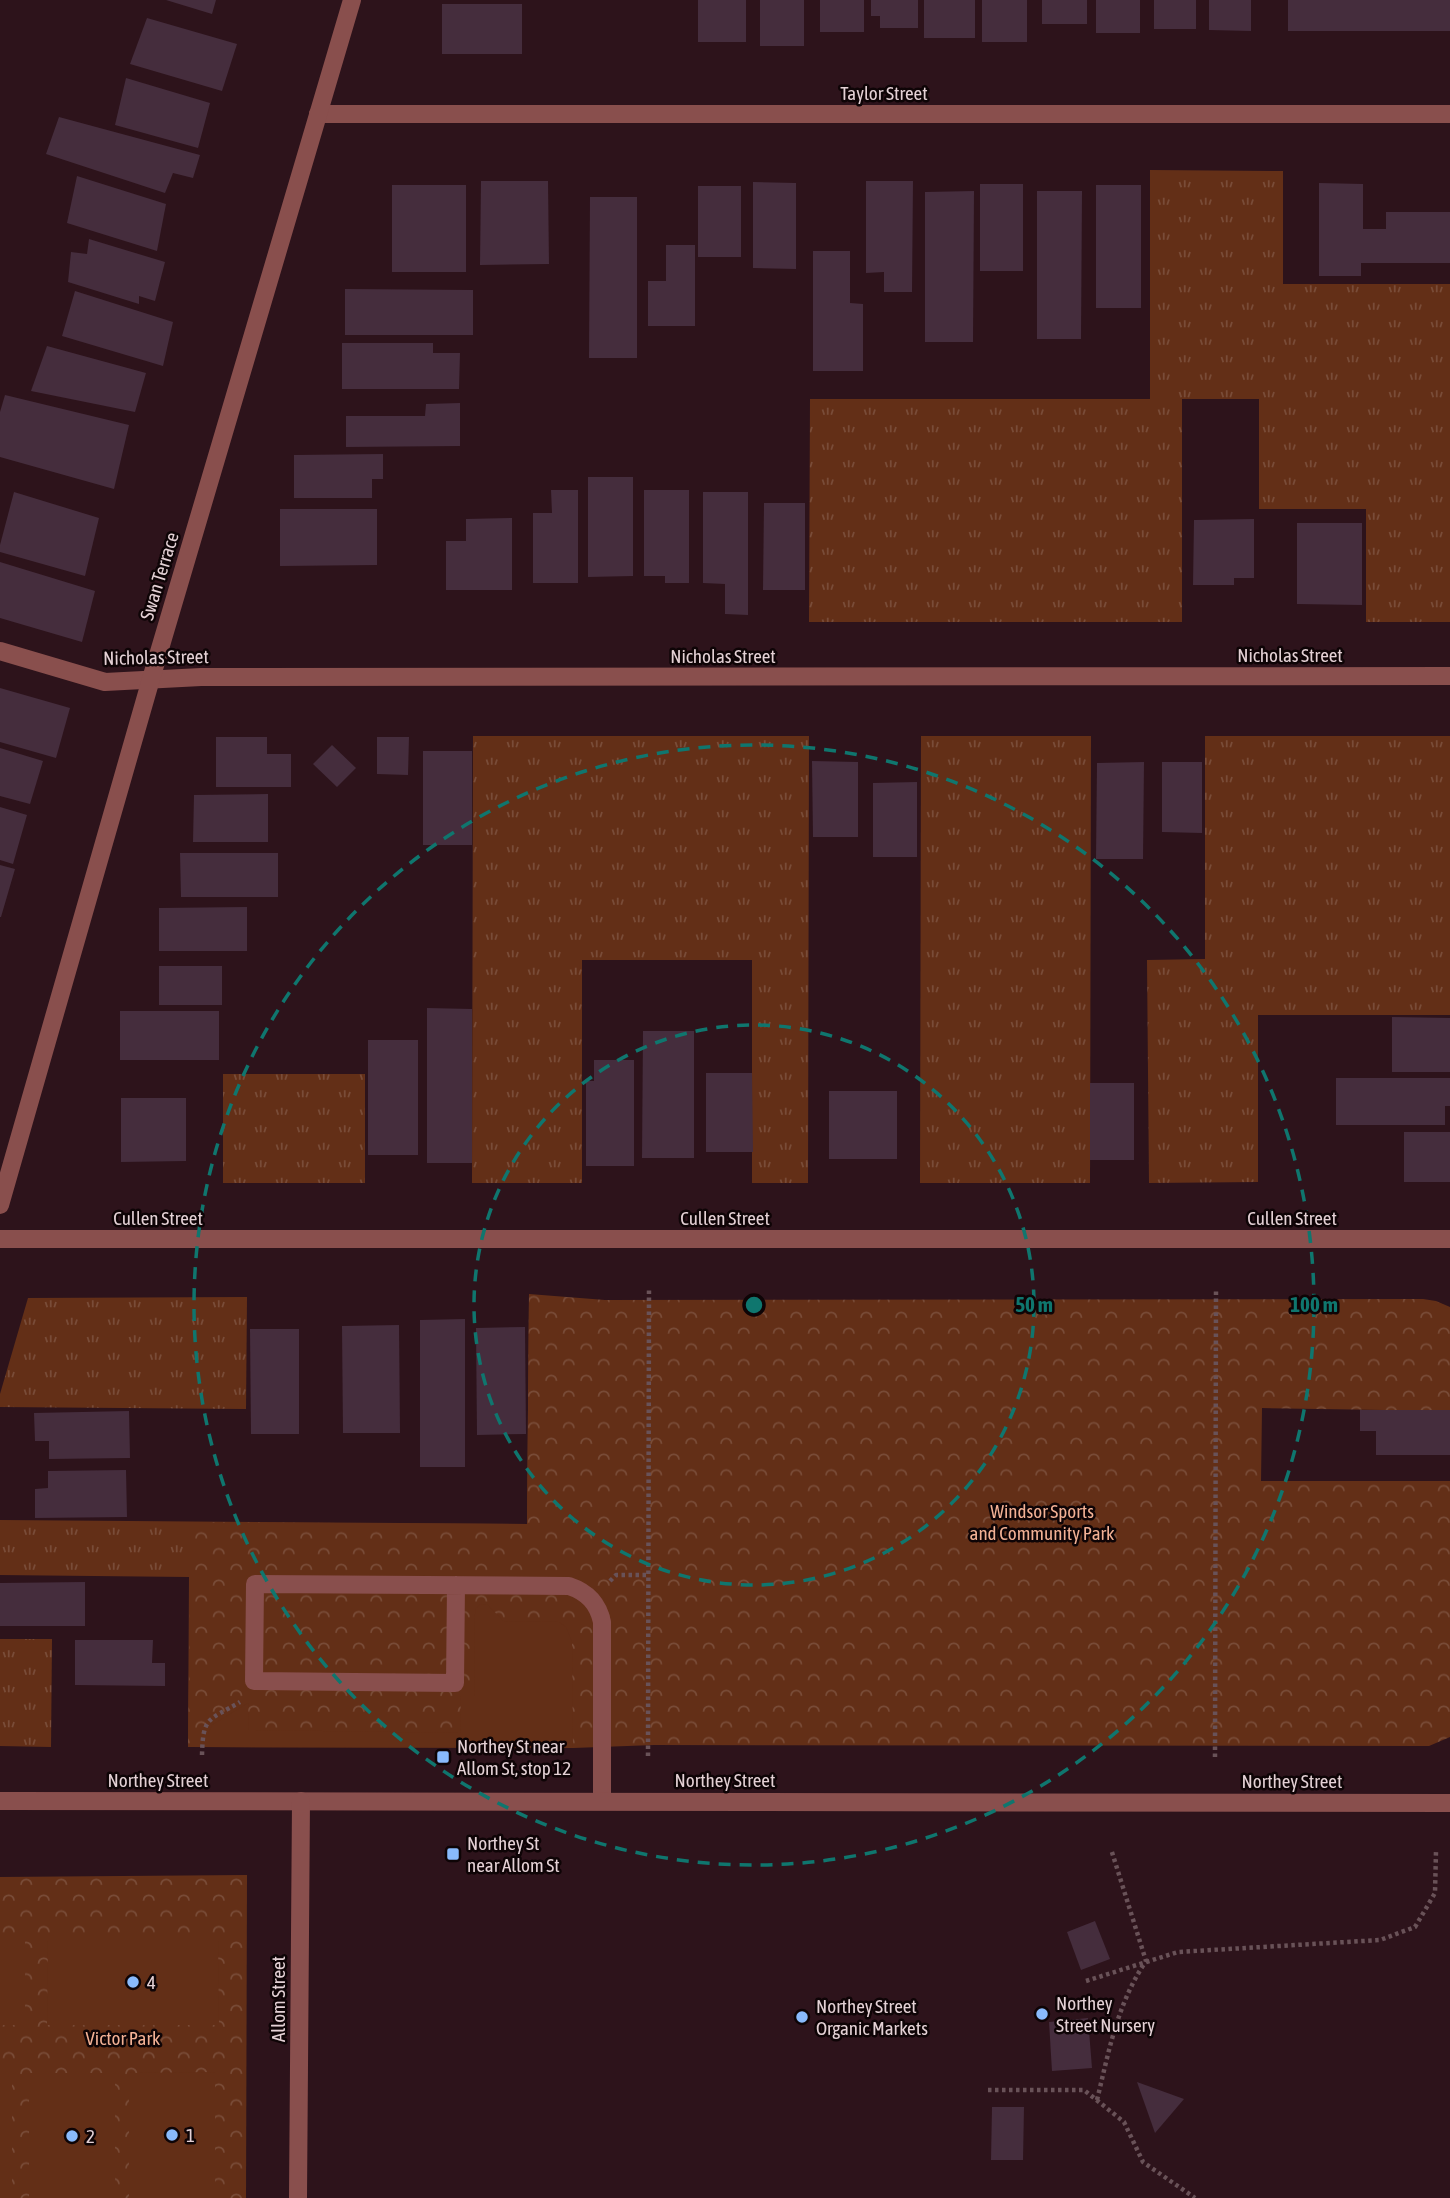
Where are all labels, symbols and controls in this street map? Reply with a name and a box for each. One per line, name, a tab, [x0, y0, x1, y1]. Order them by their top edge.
street label: Taylor Street	[840, 82, 928, 104]
street label: Swan Terrace	[135, 529, 183, 623]
street label: Nicholas Street	[1237, 644, 1343, 666]
street label: Nicholas Street	[103, 645, 209, 669]
street label: Nicholas Street	[670, 645, 776, 667]
street label: Cullen Street	[113, 1207, 203, 1229]
street label: Cullen Street	[680, 1207, 770, 1229]
street label: Cullen Street	[1247, 1207, 1337, 1229]
text: 50 m	[1015, 1292, 1053, 1316]
text: 100 m	[1290, 1292, 1338, 1316]
centre of rings	[742, 1293, 766, 1317]
park label: Windsor Sports and Community Park	[970, 1500, 1115, 1544]
place label: Northey St near Allom St, stop 12	[457, 1735, 571, 1779]
marker: Northey St near Allom St, stop 12	[435, 1749, 451, 1765]
street label: Northey Street	[108, 1769, 208, 1791]
street label: Northey Street	[675, 1769, 775, 1791]
street label: Northey Street	[1242, 1770, 1342, 1792]
place label: Northey St near Allom St	[467, 1832, 560, 1876]
marker: Northey St near Allom St	[445, 1846, 461, 1862]
street label: Allom Street	[267, 1956, 289, 2042]
place label: 4	[147, 1971, 156, 1993]
marker: 4	[125, 1974, 141, 1990]
place label: Northey Street Nursery	[1056, 1992, 1155, 2036]
place label: Northey Street Organic Markets	[816, 1995, 928, 2039]
marker: Northey Street Nursery	[1034, 2006, 1050, 2022]
marker: Northey Street Organic Markets	[794, 2009, 810, 2025]
park label: Victor Park	[86, 2027, 161, 2049]
place label: 1	[186, 2124, 195, 2146]
place label: 2	[86, 2125, 95, 2147]
marker: 1	[164, 2127, 180, 2143]
marker: 2	[64, 2128, 80, 2144]

